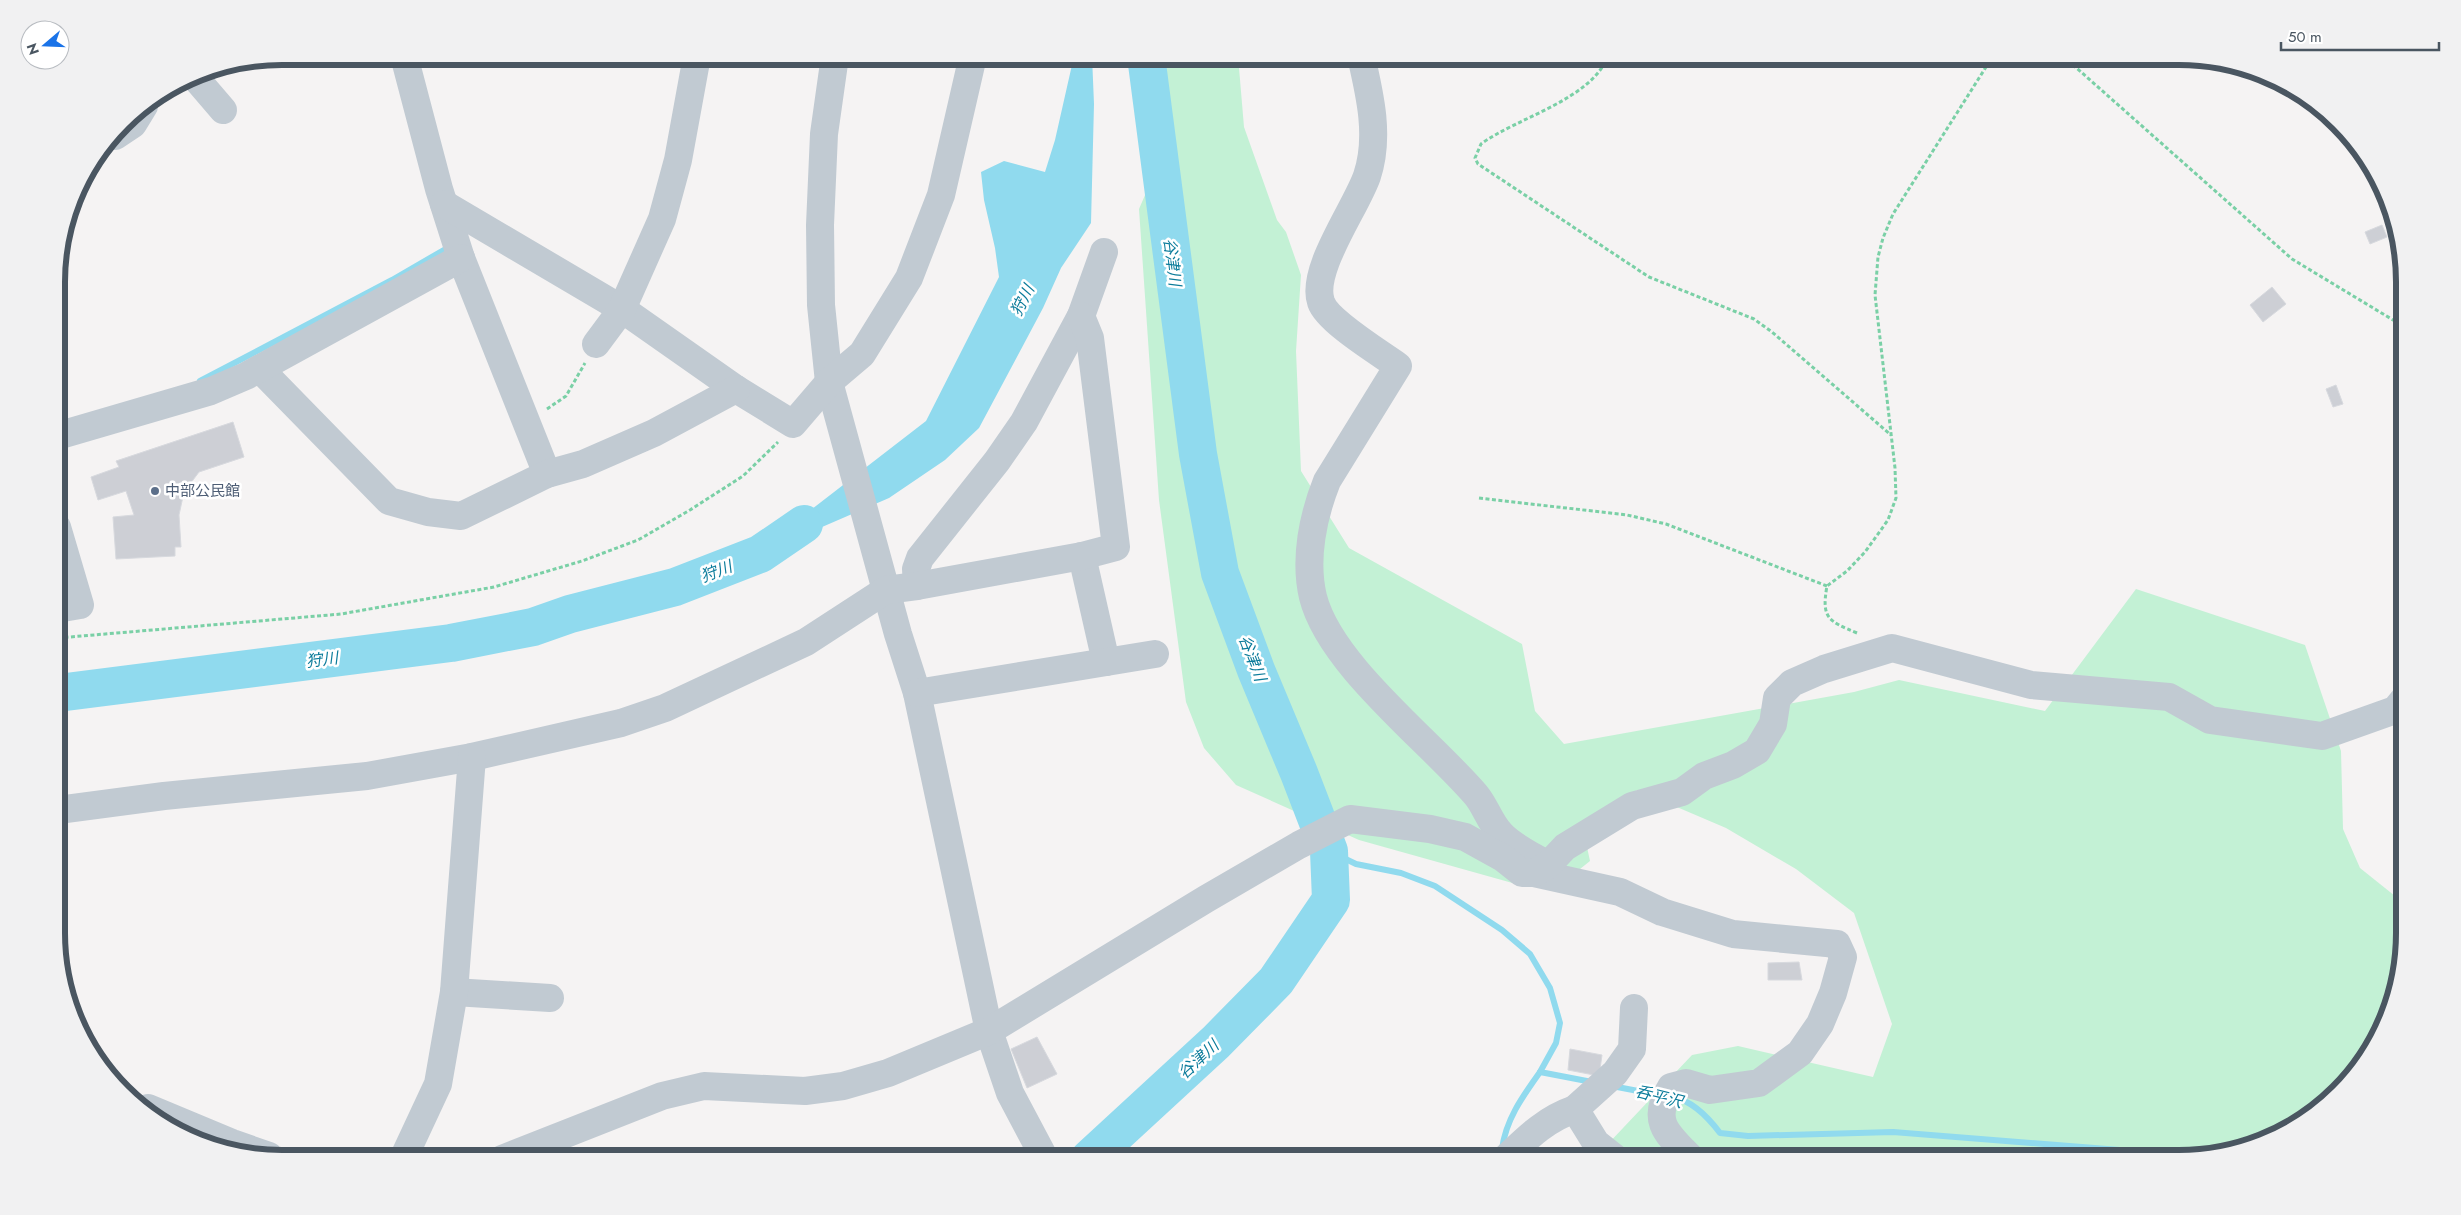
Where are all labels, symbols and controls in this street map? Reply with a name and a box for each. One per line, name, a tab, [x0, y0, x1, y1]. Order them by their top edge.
north arrow	[20, 20, 70, 70]
scale bar	[2281, 20, 2438, 52]
text: 50 m	[2288, 26, 2322, 48]
text: N	[21, 41, 44, 58]
water label: 谷津川	[1158, 237, 1187, 289]
water label: 狩川	[1005, 279, 1041, 320]
place label: 中部公民館	[165, 480, 240, 502]
marker: 中部公民館	[149, 485, 161, 497]
water label: 狩川	[697, 554, 737, 588]
water label: 谷津川	[1233, 632, 1273, 687]
water label: 狩川	[305, 646, 341, 673]
water label: 谷津川	[1173, 1033, 1225, 1084]
water label: 呑平沢	[1633, 1080, 1687, 1114]

